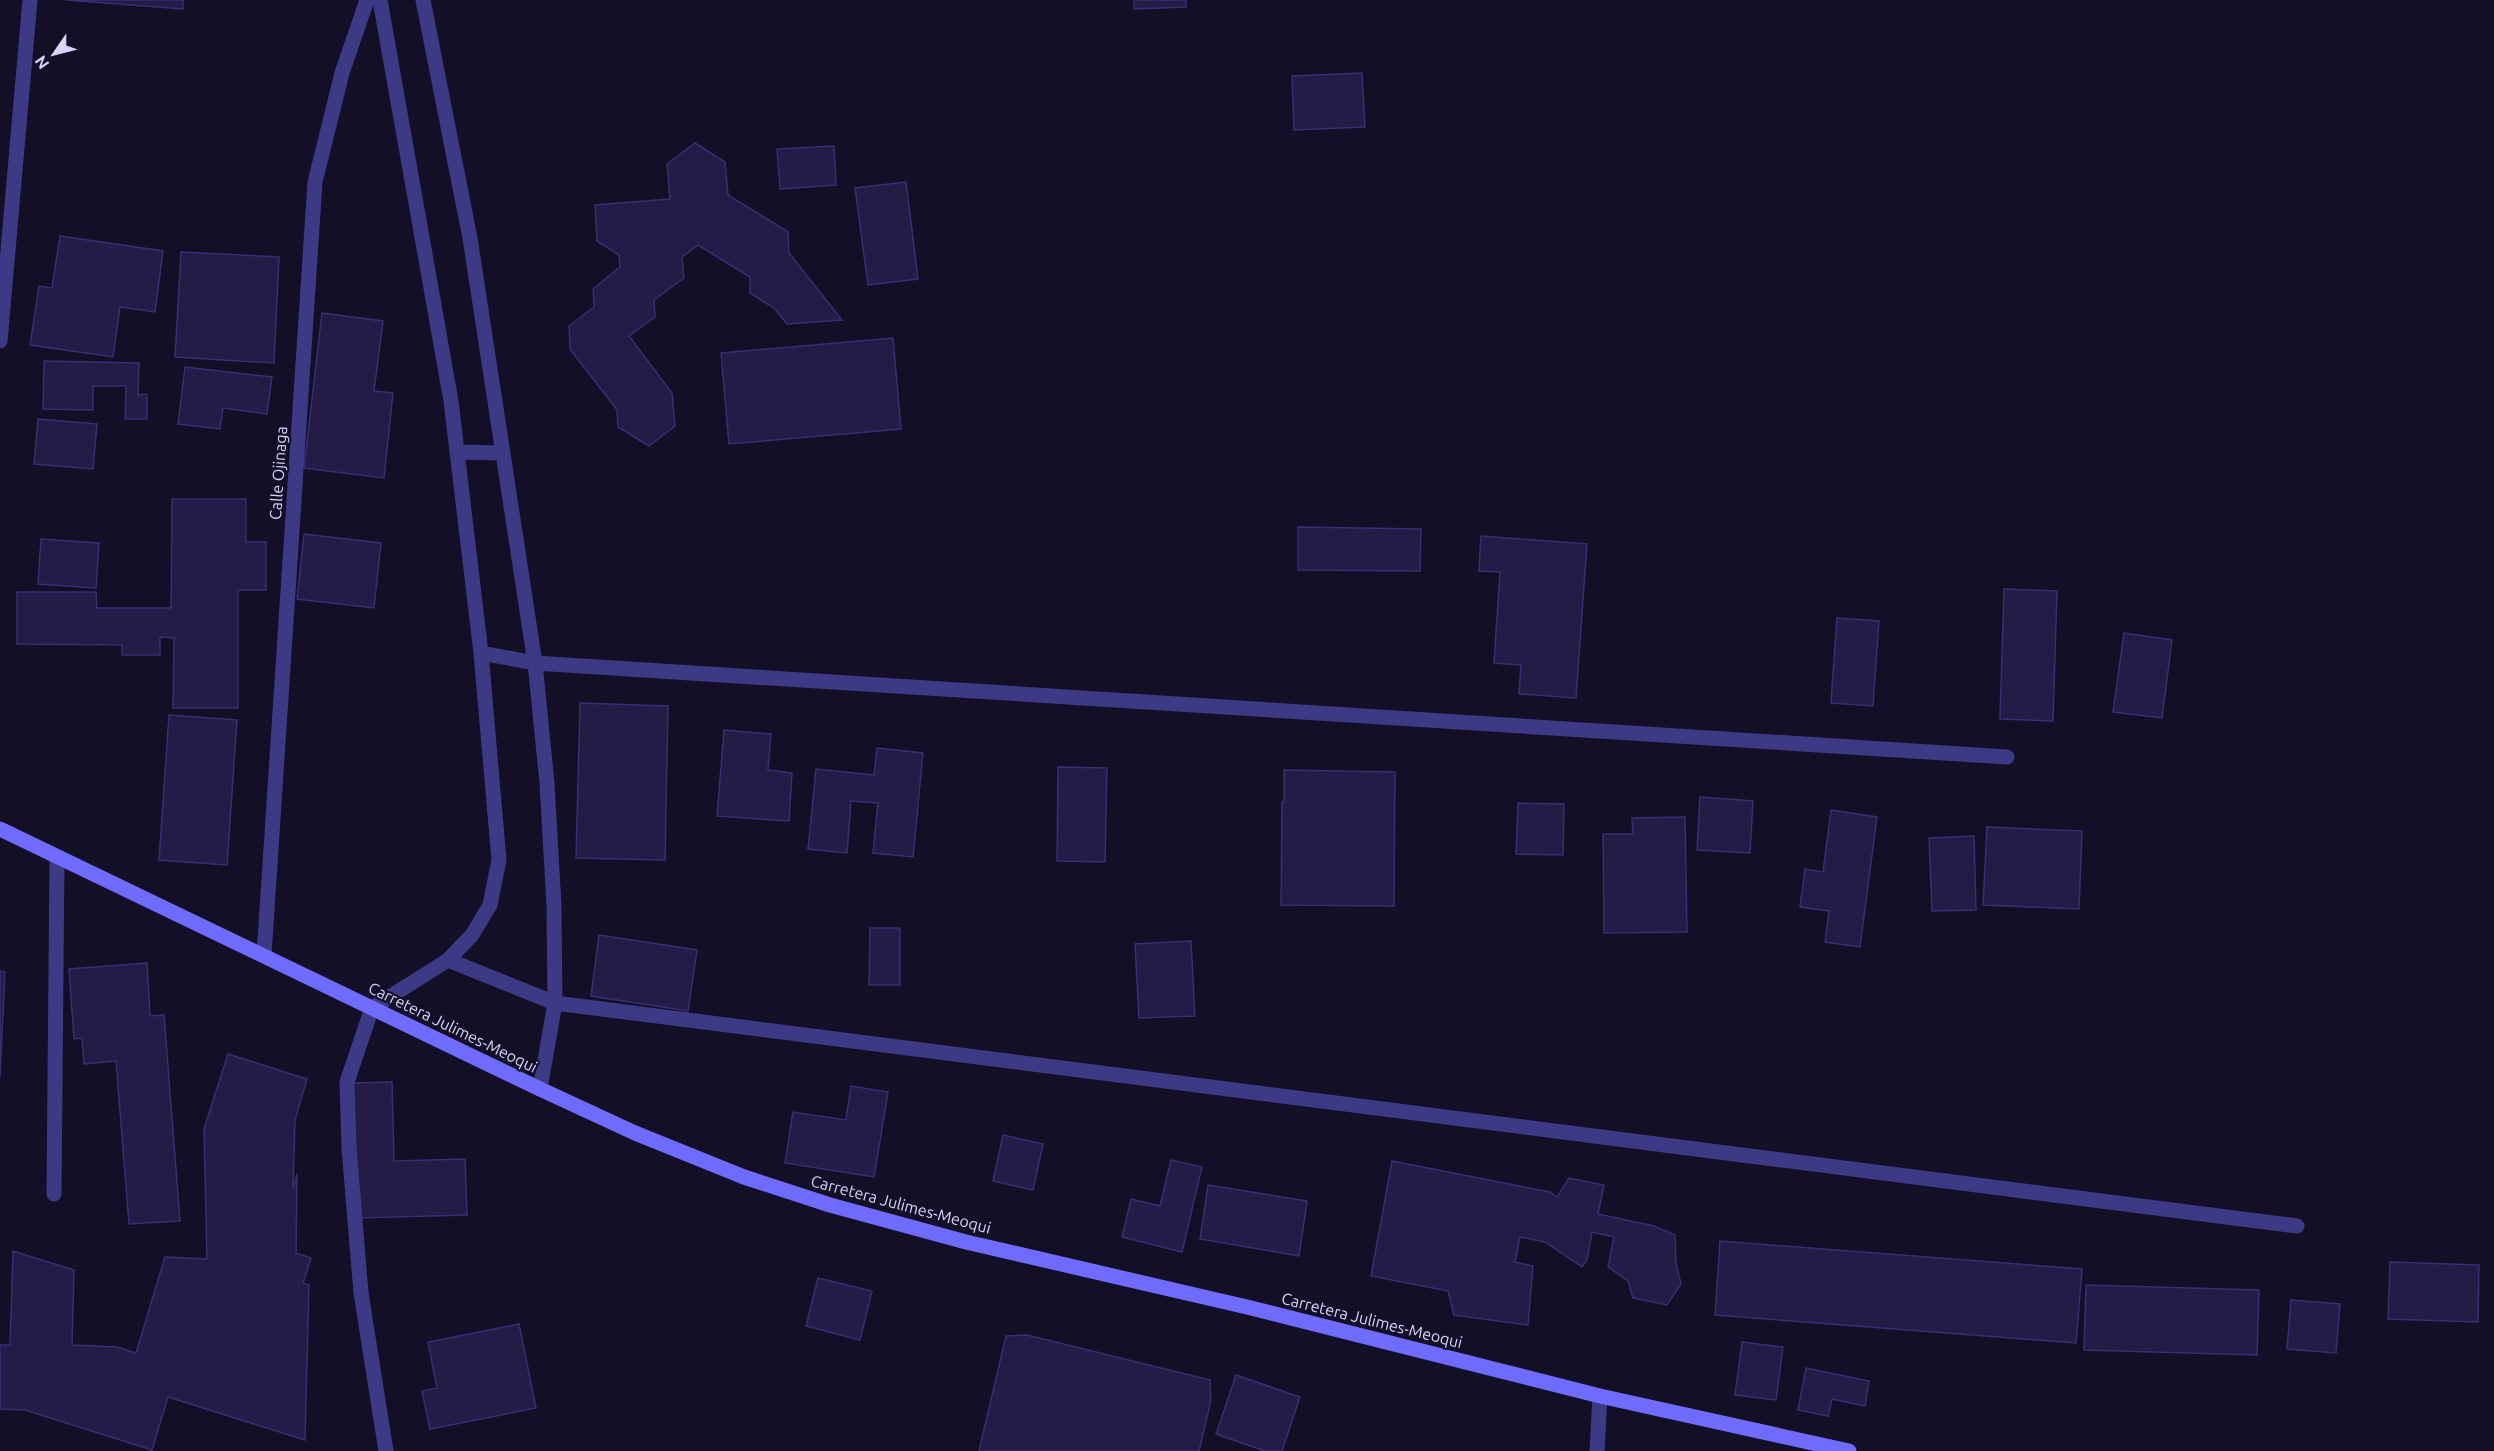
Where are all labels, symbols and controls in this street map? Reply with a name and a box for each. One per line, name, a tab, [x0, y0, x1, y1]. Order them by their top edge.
north arrow	[24, 24, 84, 84]
text: N	[31, 53, 53, 73]
street label: Calle Ojinaga	[266, 426, 290, 520]
street label: Carretera Julimes-Meoqui	[366, 978, 540, 1076]
street label: Carretera Julimes-Meoqui	[809, 1171, 993, 1237]
street label: Carretera Julimes-Meoqui	[1280, 1289, 1464, 1351]

